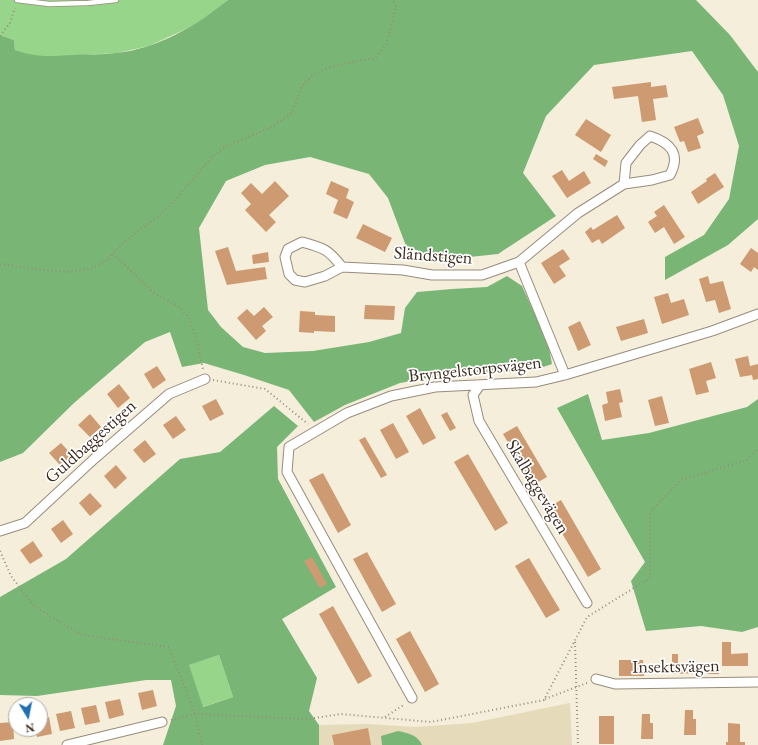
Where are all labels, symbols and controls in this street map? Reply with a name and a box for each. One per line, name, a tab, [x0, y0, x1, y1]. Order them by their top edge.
street label: Sländstigen	[393, 242, 473, 270]
street label: Bryngelstorpsvägen	[407, 352, 543, 388]
street label: Guldbaggestigen	[41, 395, 141, 489]
street label: Skalbaggevägen	[500, 436, 574, 538]
street label: Insektsvägen	[632, 655, 720, 679]
north arrow	[8, 697, 48, 737]
text: N	[24, 720, 36, 735]

